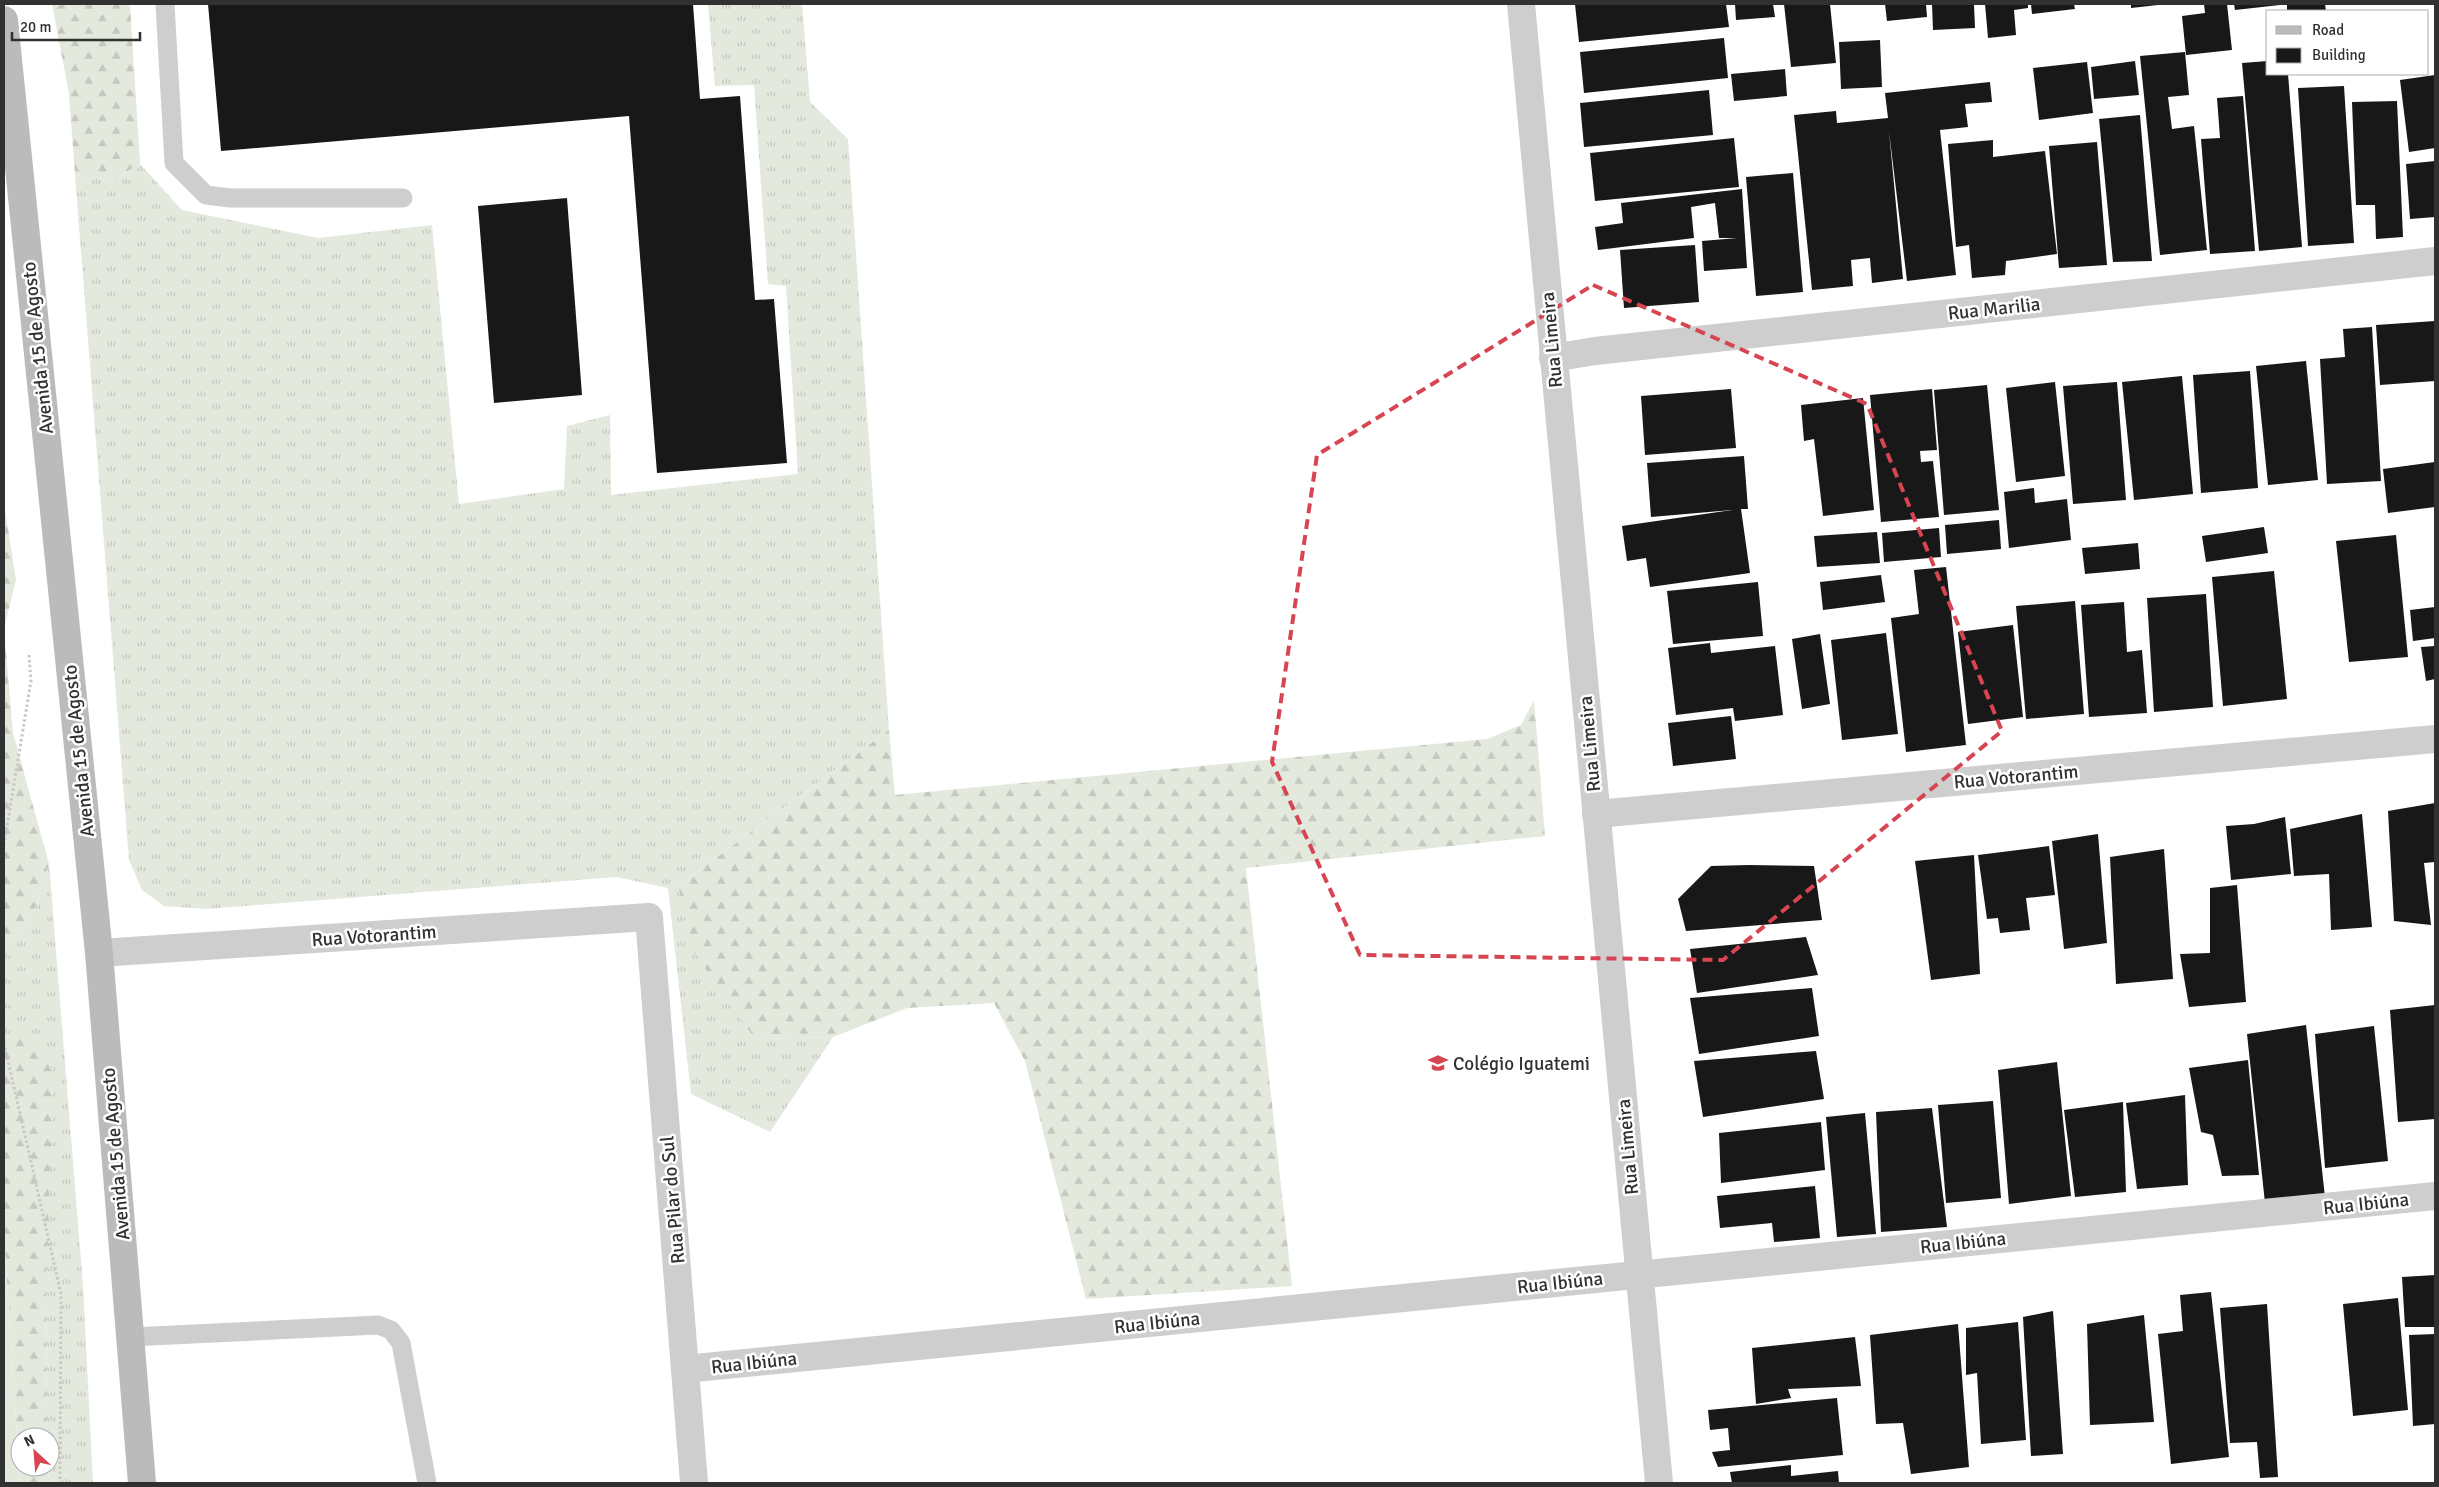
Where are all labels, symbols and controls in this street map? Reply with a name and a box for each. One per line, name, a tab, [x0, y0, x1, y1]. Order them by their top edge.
scale bar	[12, 10, 140, 42]
legend	[2266, 10, 2429, 75]
text: 20 m	[20, 18, 51, 36]
text: Road	[2312, 21, 2344, 39]
text: Building	[2312, 46, 2366, 64]
street label: Avenida 15 de Agosto	[17, 260, 59, 435]
street label: Rua Limeira	[1536, 291, 1568, 389]
street label: Rua Marilia	[1947, 292, 2042, 326]
street label: Avenida 15 de Agosto	[58, 663, 100, 838]
street label: Rua Limeira	[1574, 695, 1606, 793]
street label: Rua Votorantim	[1953, 760, 2079, 794]
street label: Rua Votorantim	[311, 920, 437, 952]
school or university icon: Colégio Iguatemi	[1427, 1052, 1449, 1074]
place label: Colégio Iguatemi	[1453, 1052, 1590, 1076]
street label: Avenida 15 de Agosto	[96, 1067, 135, 1241]
street label: Rua Limeira	[1612, 1098, 1644, 1196]
street label: Rua Pilar do Sul	[655, 1135, 691, 1265]
street label: Rua Ibiúna	[2322, 1188, 2410, 1220]
street label: Rua Ibiúna	[1919, 1227, 2007, 1259]
street label: Rua Ibiúna	[1516, 1267, 1604, 1299]
street label: Rua Ibiúna	[1113, 1307, 1201, 1339]
street label: Rua Ibiúna	[710, 1347, 798, 1379]
north arrow	[10, 1427, 60, 1477]
text: N	[21, 1431, 38, 1451]

